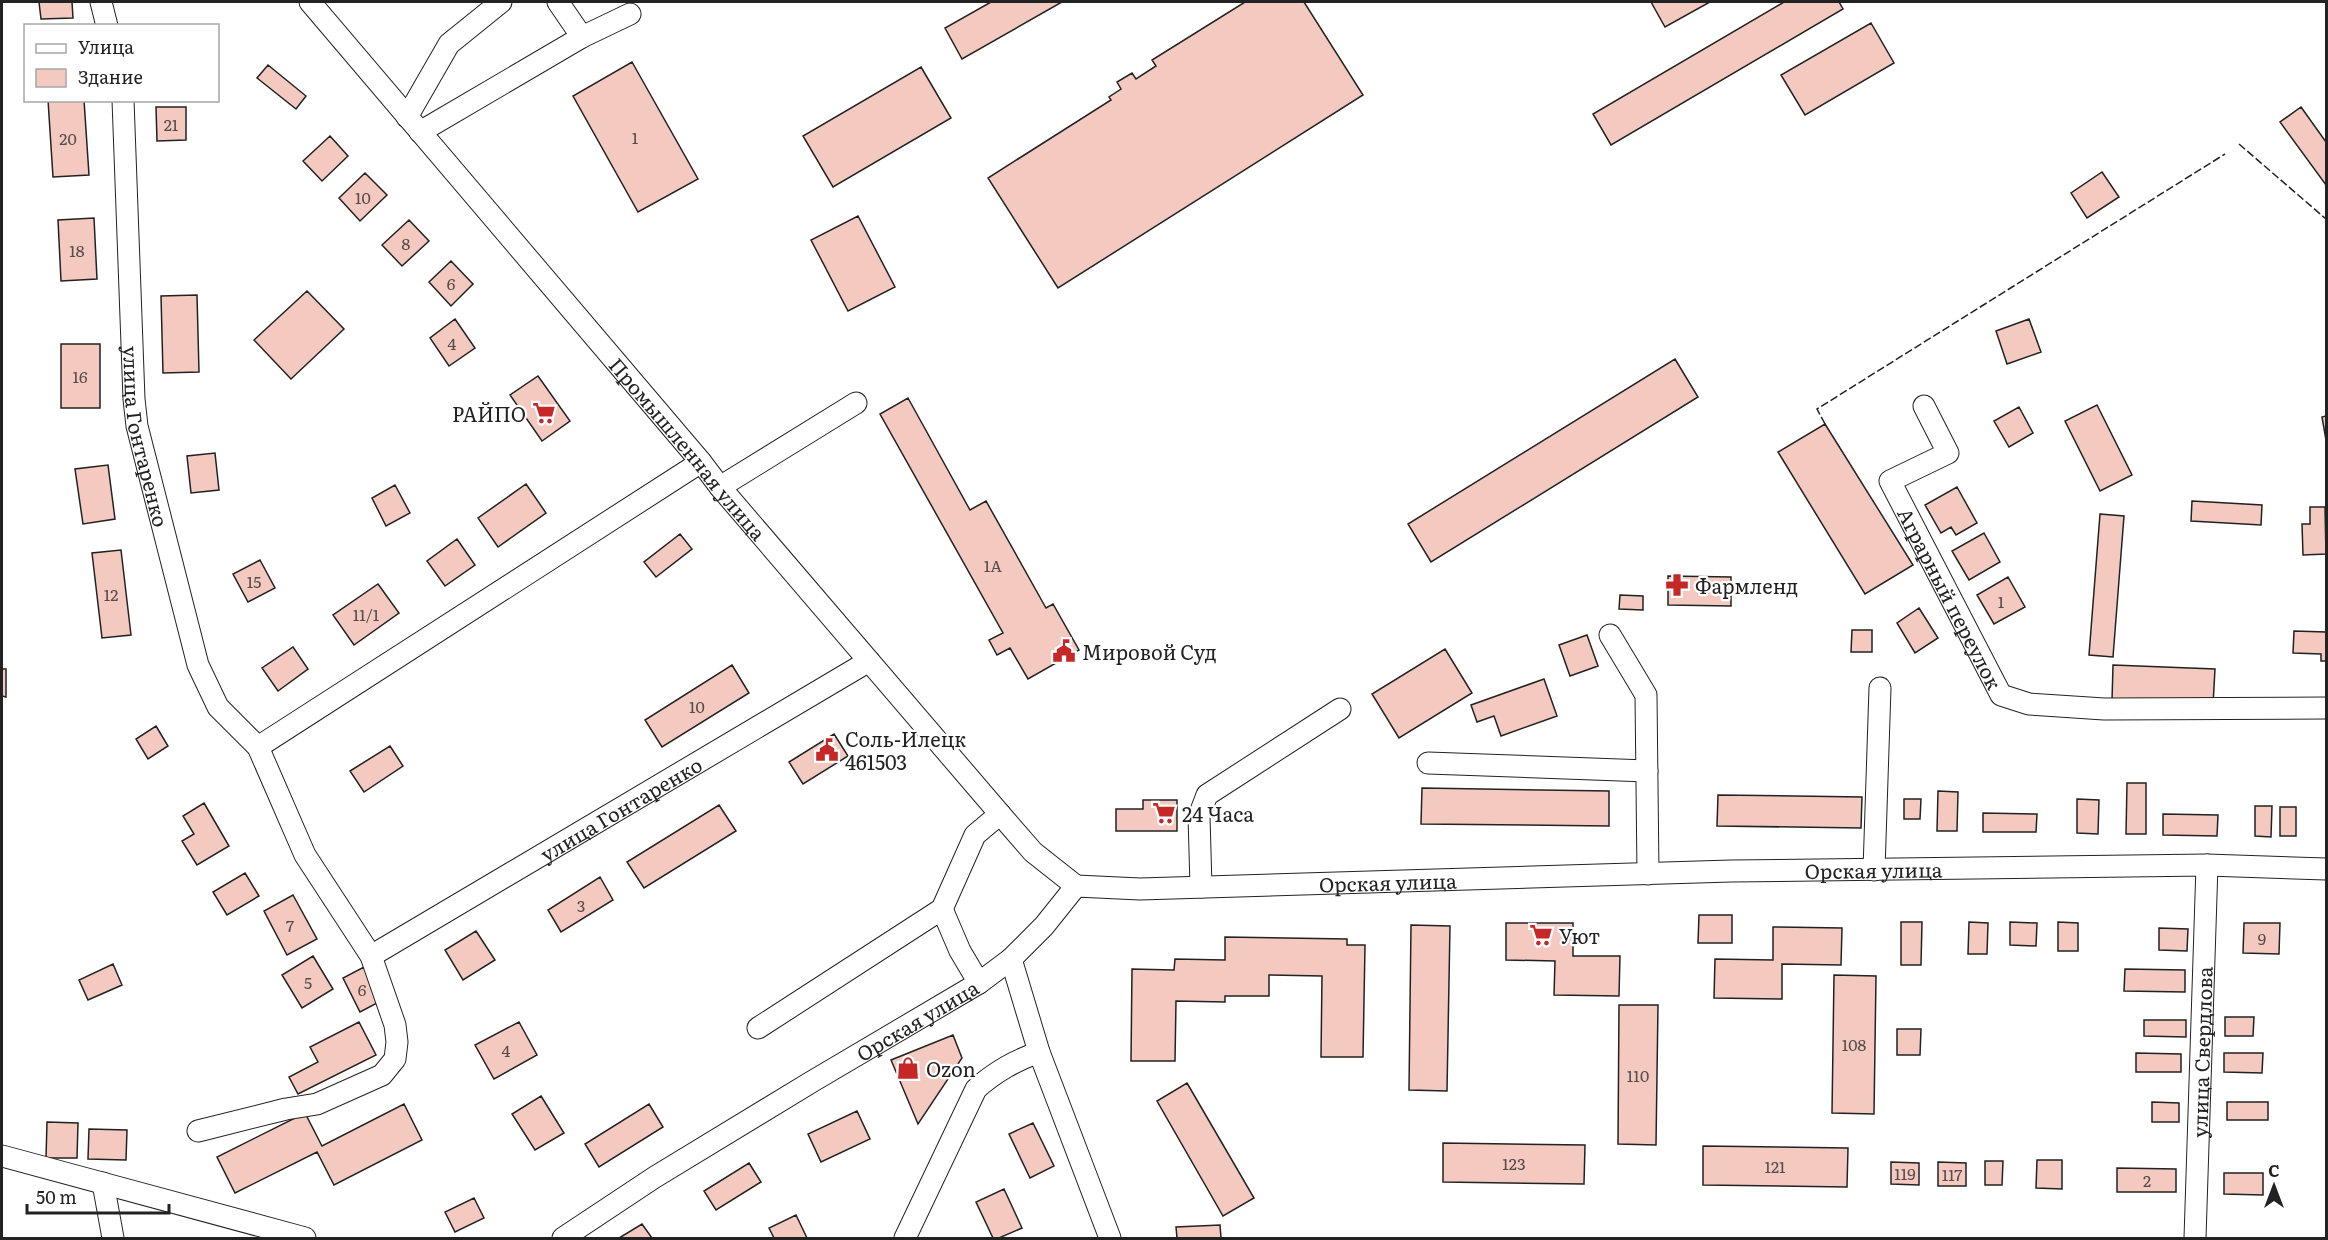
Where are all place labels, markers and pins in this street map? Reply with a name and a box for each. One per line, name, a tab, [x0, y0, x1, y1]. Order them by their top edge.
place label: РАЙПО	[452, 398, 526, 428]
supermarket icon: РАЙПО	[531, 400, 557, 426]
place label: Фармленд	[1695, 570, 1798, 600]
pharmacy icon: Фармленд	[1664, 572, 1690, 598]
place label: Мировой Суд	[1082, 636, 1217, 666]
public building icon: Мировой Суд	[1051, 638, 1077, 664]
place label: Соль-Илецк 461503	[845, 723, 966, 776]
public building icon: Соль-Илецк 461503	[814, 737, 840, 763]
place label: 24 Часа	[1182, 798, 1254, 828]
supermarket icon: 24 Часа	[1151, 800, 1177, 826]
place label: Уют	[1559, 920, 1601, 950]
supermarket icon: Уют	[1528, 922, 1554, 948]
place label: Ozon	[926, 1053, 976, 1083]
shop icon: Ozon	[895, 1055, 921, 1081]

